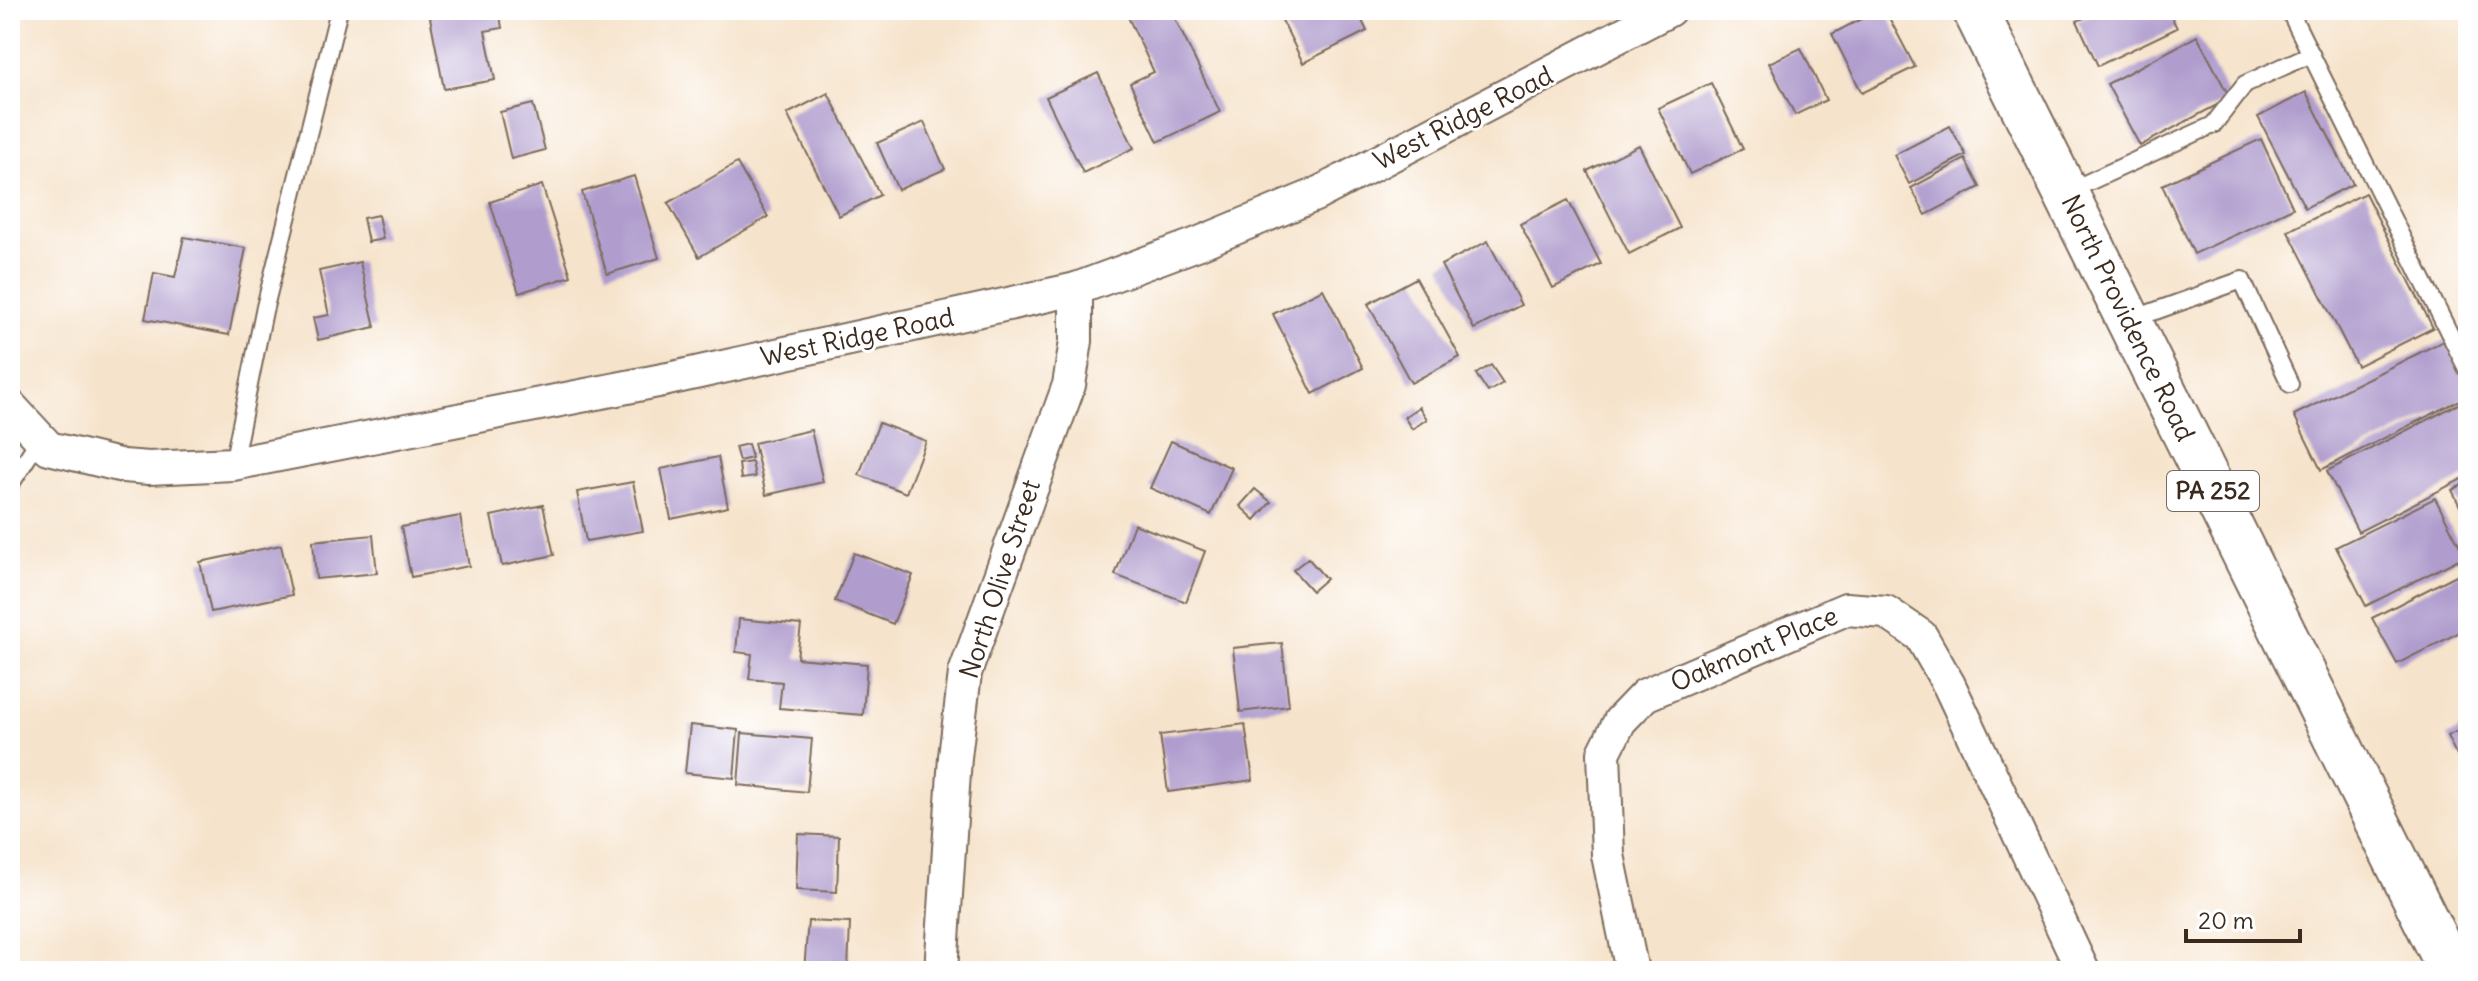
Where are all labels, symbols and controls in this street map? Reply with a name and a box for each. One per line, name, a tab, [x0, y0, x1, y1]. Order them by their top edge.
street label: West Ridge Road	[1368, 58, 1558, 177]
street label: North Providence Road	[2054, 189, 2202, 446]
street label: West Ridge Road	[757, 300, 957, 373]
road number: PA 252	[2167, 471, 2259, 511]
street label: North Olive Street	[952, 475, 1047, 682]
street label: Oakmont Place	[1665, 599, 1842, 699]
scale bar	[2186, 893, 2300, 943]
text: 20 m	[2198, 905, 2254, 935]

